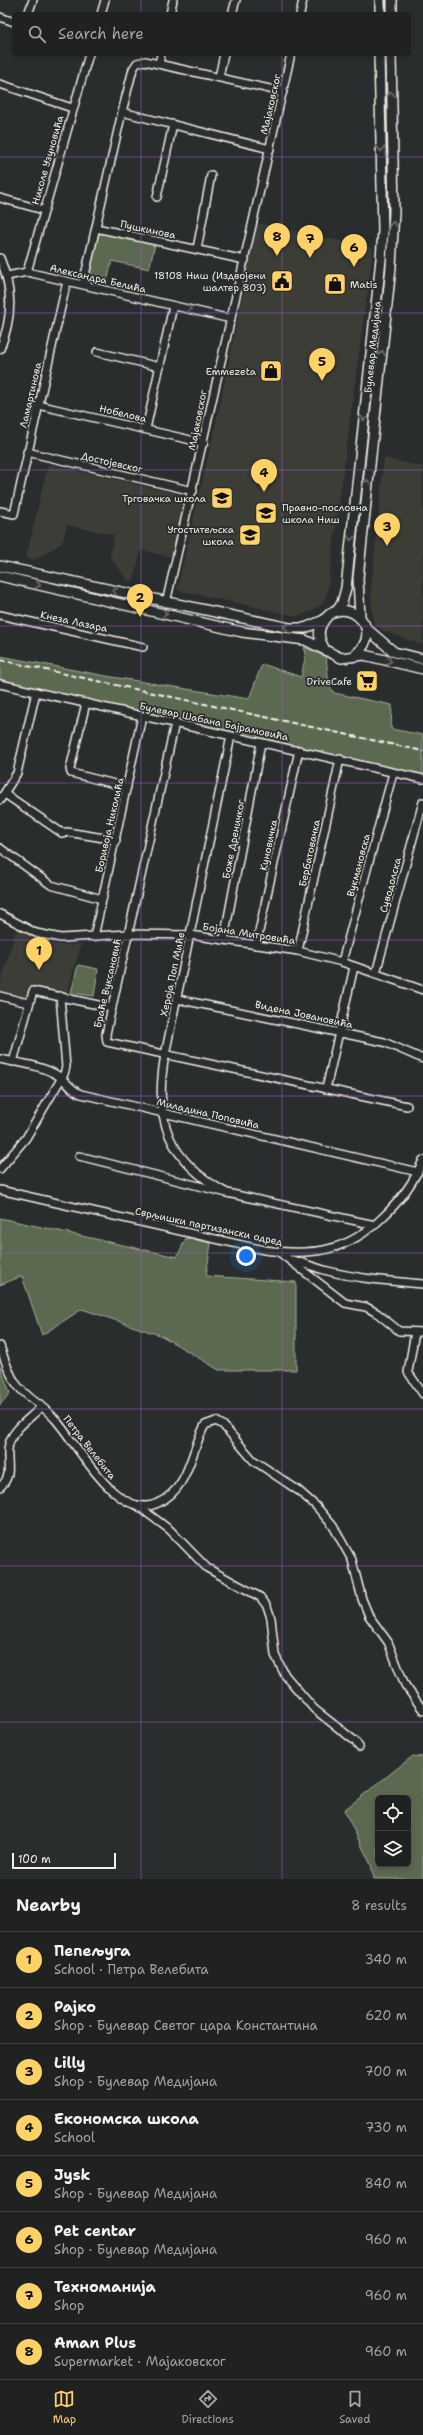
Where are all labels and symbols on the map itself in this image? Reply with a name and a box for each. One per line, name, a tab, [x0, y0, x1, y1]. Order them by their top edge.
street label: Мајаковског	[257, 72, 284, 136]
one-way arrow	[387, 91, 396, 97]
street label: Николе Узуновића	[29, 113, 67, 206]
one-way arrow	[377, 146, 385, 152]
street label: Пушкинова	[119, 217, 178, 242]
one-way arrow	[389, 221, 398, 227]
pin: 8	[264, 223, 290, 256]
pin: 7	[297, 225, 323, 258]
pin: 6	[341, 234, 367, 267]
street label: Александра Белића	[48, 261, 148, 296]
public building icon: 18108 Ниш (Издвојени шалтер 803)	[269, 268, 295, 294]
place label: 18108 Ниш (Издвојени шалтер 803)	[154, 269, 266, 294]
shop icon: Matis	[322, 271, 348, 297]
place label: Matis	[350, 278, 377, 291]
street label: Булевар Медијана	[361, 300, 384, 394]
one-way arrow	[186, 305, 192, 313]
pin: 5	[309, 348, 335, 381]
one-way arrow	[377, 350, 386, 356]
shop icon: Emmezeta	[258, 358, 284, 384]
street label: Ламартинова	[17, 360, 45, 429]
place label: Emmezeta	[206, 365, 257, 378]
street label: Мајаковског	[185, 388, 210, 452]
street label: Нобелова	[98, 402, 148, 425]
one-way arrow	[360, 415, 369, 421]
street label: Достојевског	[80, 449, 145, 476]
pin: 4	[251, 459, 277, 492]
one-way arrow	[363, 479, 372, 486]
school or university icon: Трговачка школа	[209, 485, 235, 511]
place label: Трговачка школа	[122, 492, 207, 505]
school or university icon: Правно-пословна школа Ниш	[253, 500, 279, 526]
place label: Правно-пословна школа Ниш	[282, 501, 369, 526]
pin: 3	[374, 513, 400, 546]
school or university icon: Угоститељска школа	[237, 522, 263, 548]
place label: Угоститељска школа	[168, 523, 235, 548]
one-way arrow	[347, 535, 356, 541]
one-way arrow	[34, 580, 41, 589]
pin: 2	[127, 584, 153, 617]
one-way arrow	[112, 587, 118, 595]
street label: Кнеза Лазара	[39, 608, 109, 635]
one-way arrow	[162, 610, 168, 618]
one-way arrow	[283, 623, 290, 632]
one-way arrow	[386, 656, 393, 664]
supermarket icon: DriveCafe	[354, 668, 380, 694]
place label: DriveCafe	[307, 675, 352, 688]
street label: Булевар Шабана Бајрамовића	[138, 699, 290, 744]
street label: Боривоја Николића	[92, 775, 127, 874]
street label: Боже Дреничког	[219, 798, 248, 880]
street label: Куновичка	[257, 818, 280, 872]
street label: Бербатовачка	[296, 818, 323, 888]
street label: Вукмановска	[344, 832, 373, 898]
street label: Суводолска	[377, 855, 404, 914]
street label: Бојана Митровића	[202, 920, 297, 947]
street label: Хероја Поп Миће	[157, 931, 188, 1017]
pin: 1	[26, 937, 52, 970]
street label: Браће Вуксановић	[91, 937, 124, 1029]
street label: Видена Јовановића	[254, 998, 355, 1031]
street label: Миладина Поповића	[155, 1095, 261, 1132]
street label: Сврљишки партизански одред	[134, 1204, 284, 1249]
your location	[236, 1246, 256, 1266]
street label: Петра Велебита	[60, 1413, 119, 1483]
scale bar	[12, 1851, 116, 1870]

